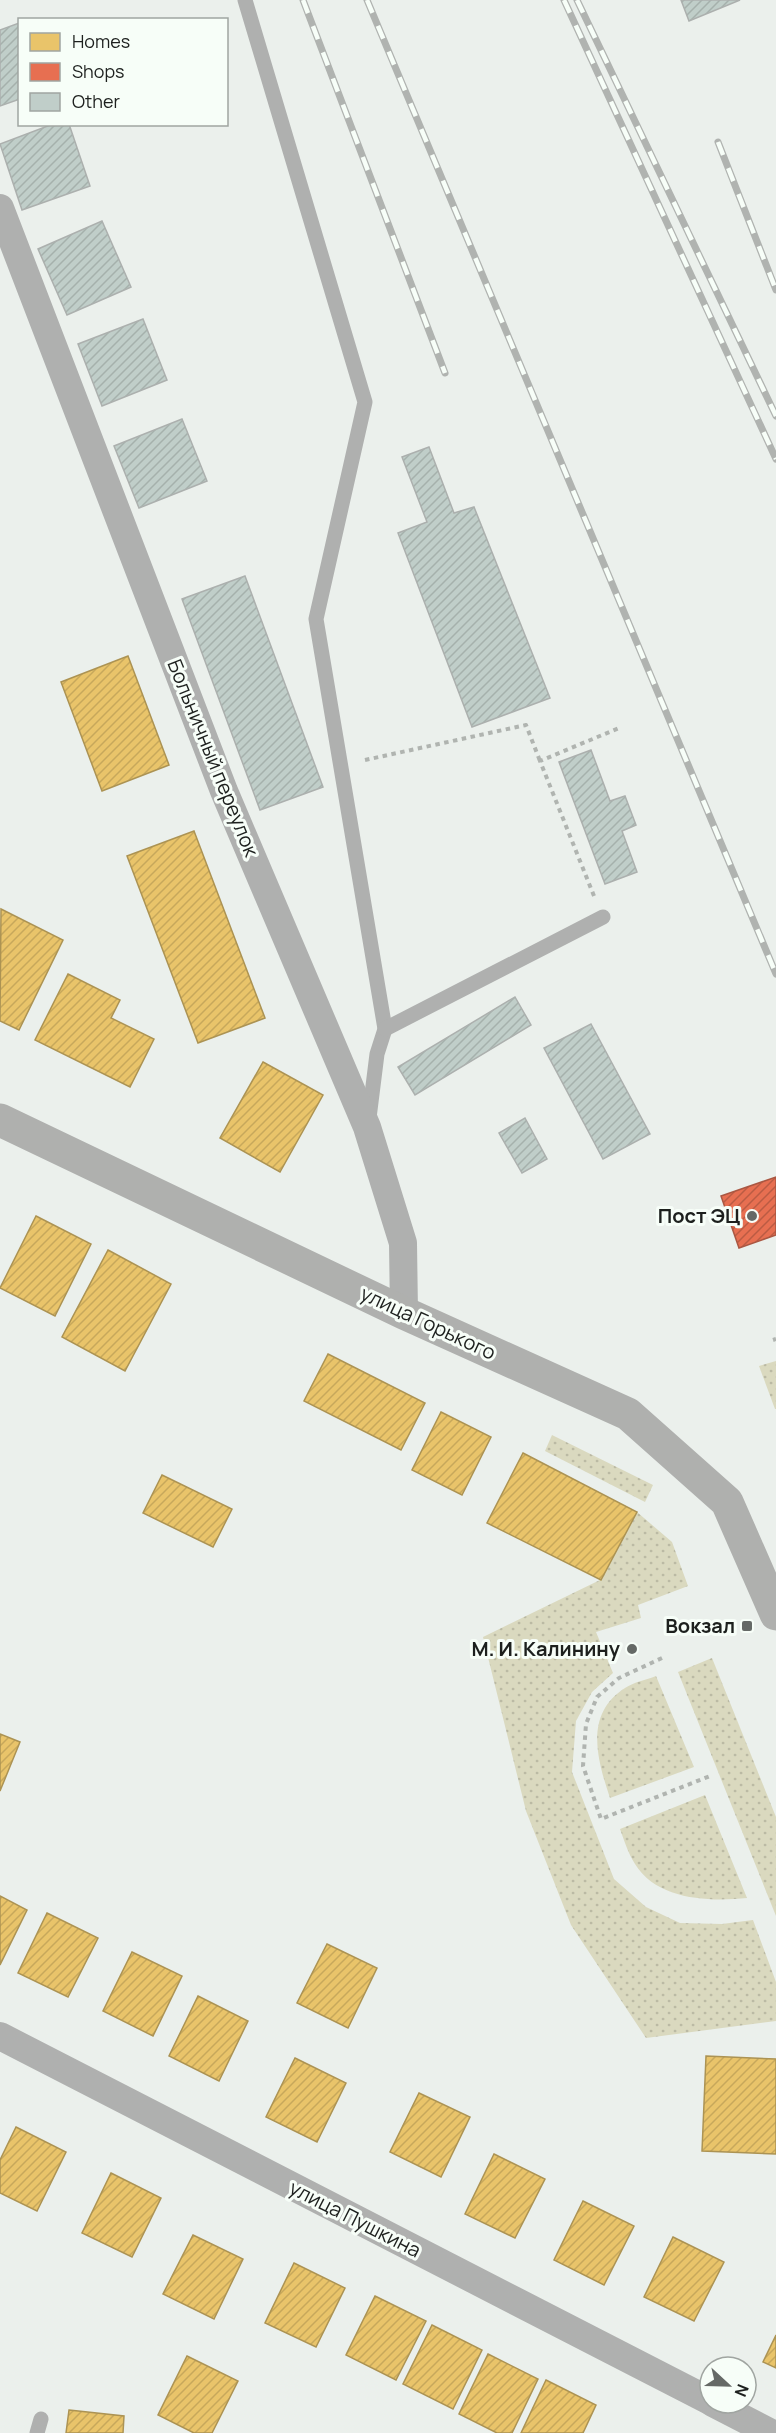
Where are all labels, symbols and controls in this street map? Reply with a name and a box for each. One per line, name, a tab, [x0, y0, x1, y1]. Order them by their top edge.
legend	[18, 18, 228, 126]
text: Homes	[72, 29, 130, 53]
text: Shops	[72, 59, 124, 83]
text: Other	[72, 89, 120, 113]
street label: Больничный переулок	[162, 655, 266, 861]
place label: Пост ЭЦ	[658, 1202, 740, 1229]
marker: Пост ЭЦ	[745, 1209, 759, 1223]
street label: улица Горького	[356, 1279, 500, 1366]
place label: Вокзал	[665, 1612, 735, 1639]
marker: Вокзал	[740, 1619, 754, 1633]
place label: М. И. Калинину	[471, 1635, 621, 1662]
marker: М. И. Калинину	[625, 1642, 639, 1656]
street label: улица Пушкина	[285, 2174, 426, 2263]
north arrow	[698, 2355, 758, 2415]
text: N	[730, 2381, 754, 2400]

